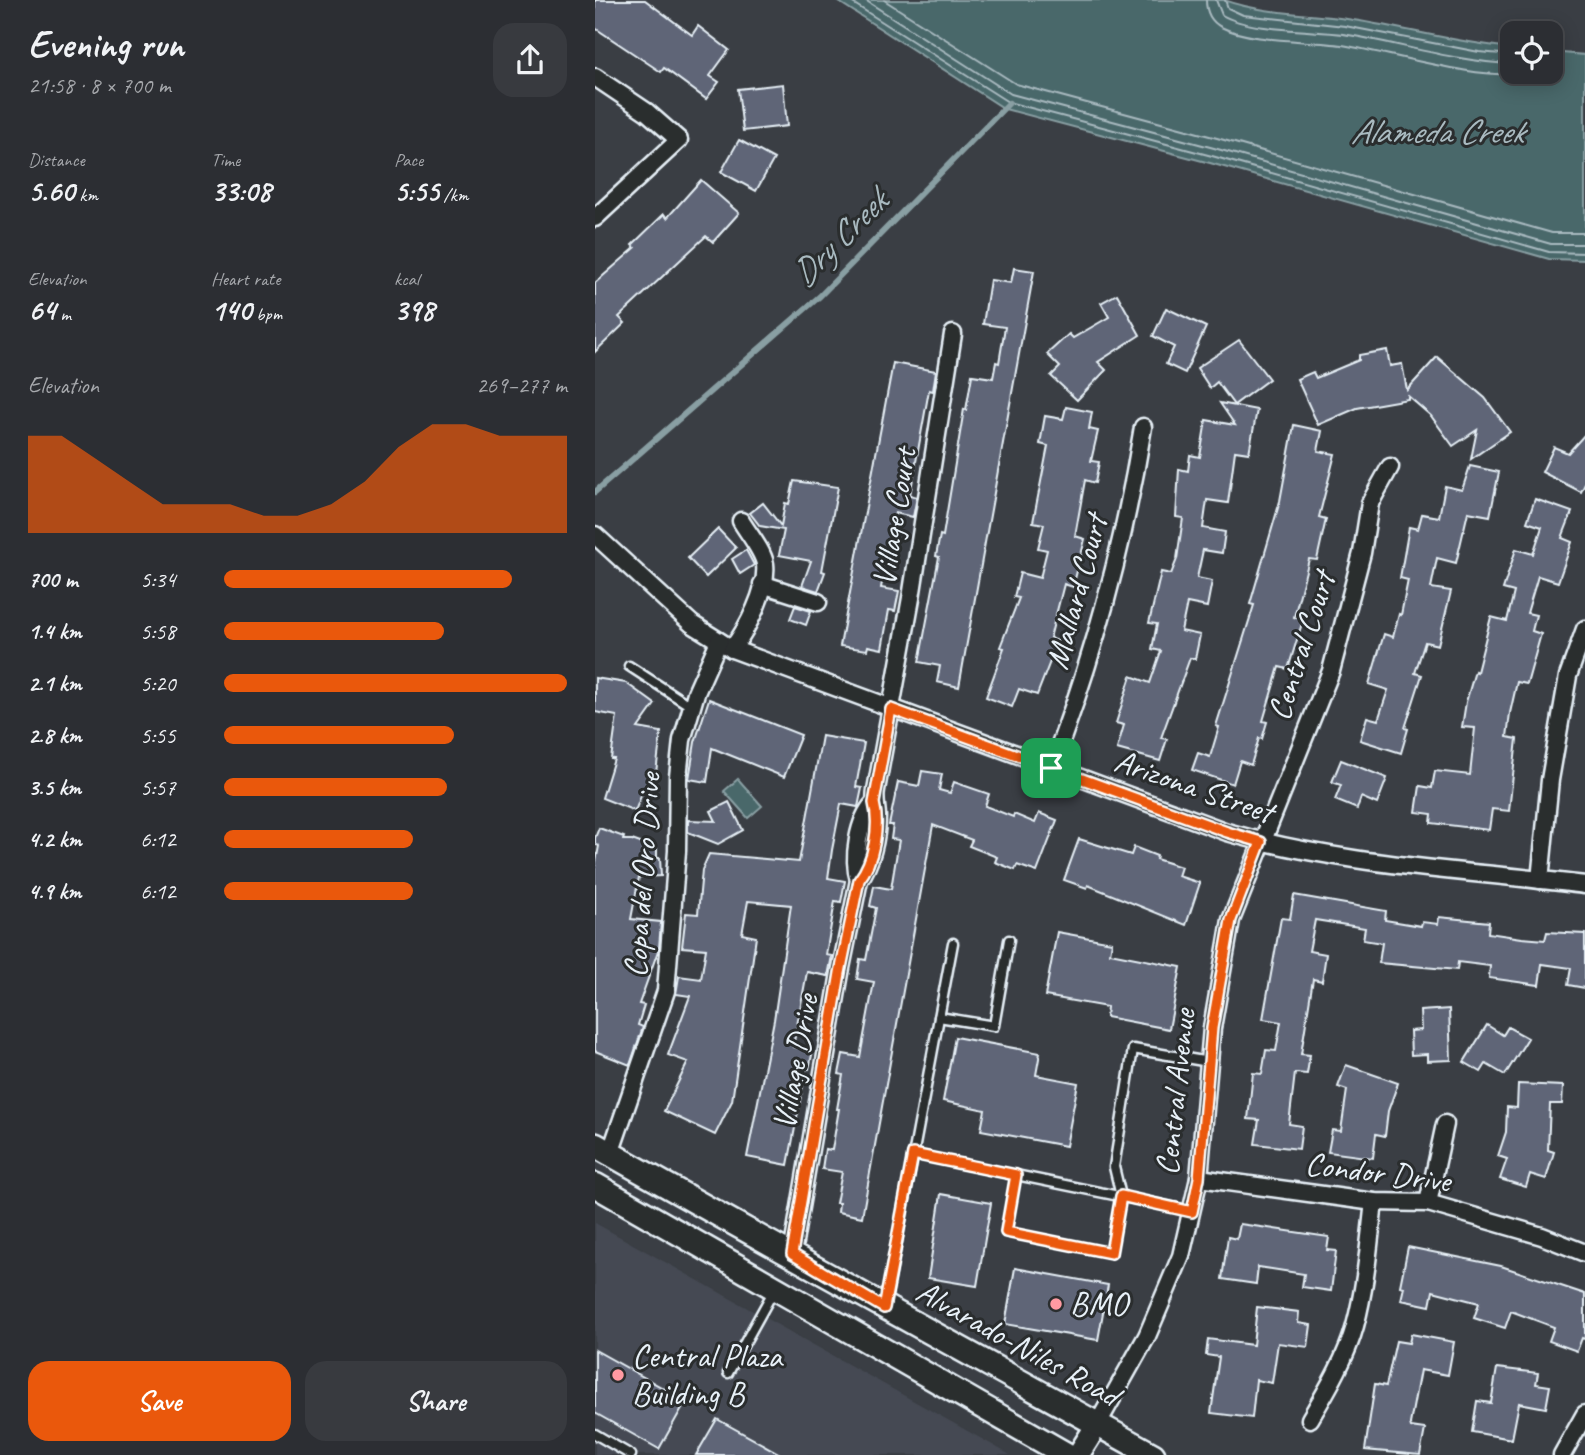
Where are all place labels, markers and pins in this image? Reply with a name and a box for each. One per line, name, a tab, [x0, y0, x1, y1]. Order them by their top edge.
pin	[1021, 738, 1081, 798]
place label: BMO	[1070, 1283, 1131, 1325]
marker: BMO	[1048, 1296, 1064, 1312]
place label: Central Plaza Building B	[632, 1335, 785, 1415]
marker: Central Plaza Building B	[610, 1367, 626, 1383]

